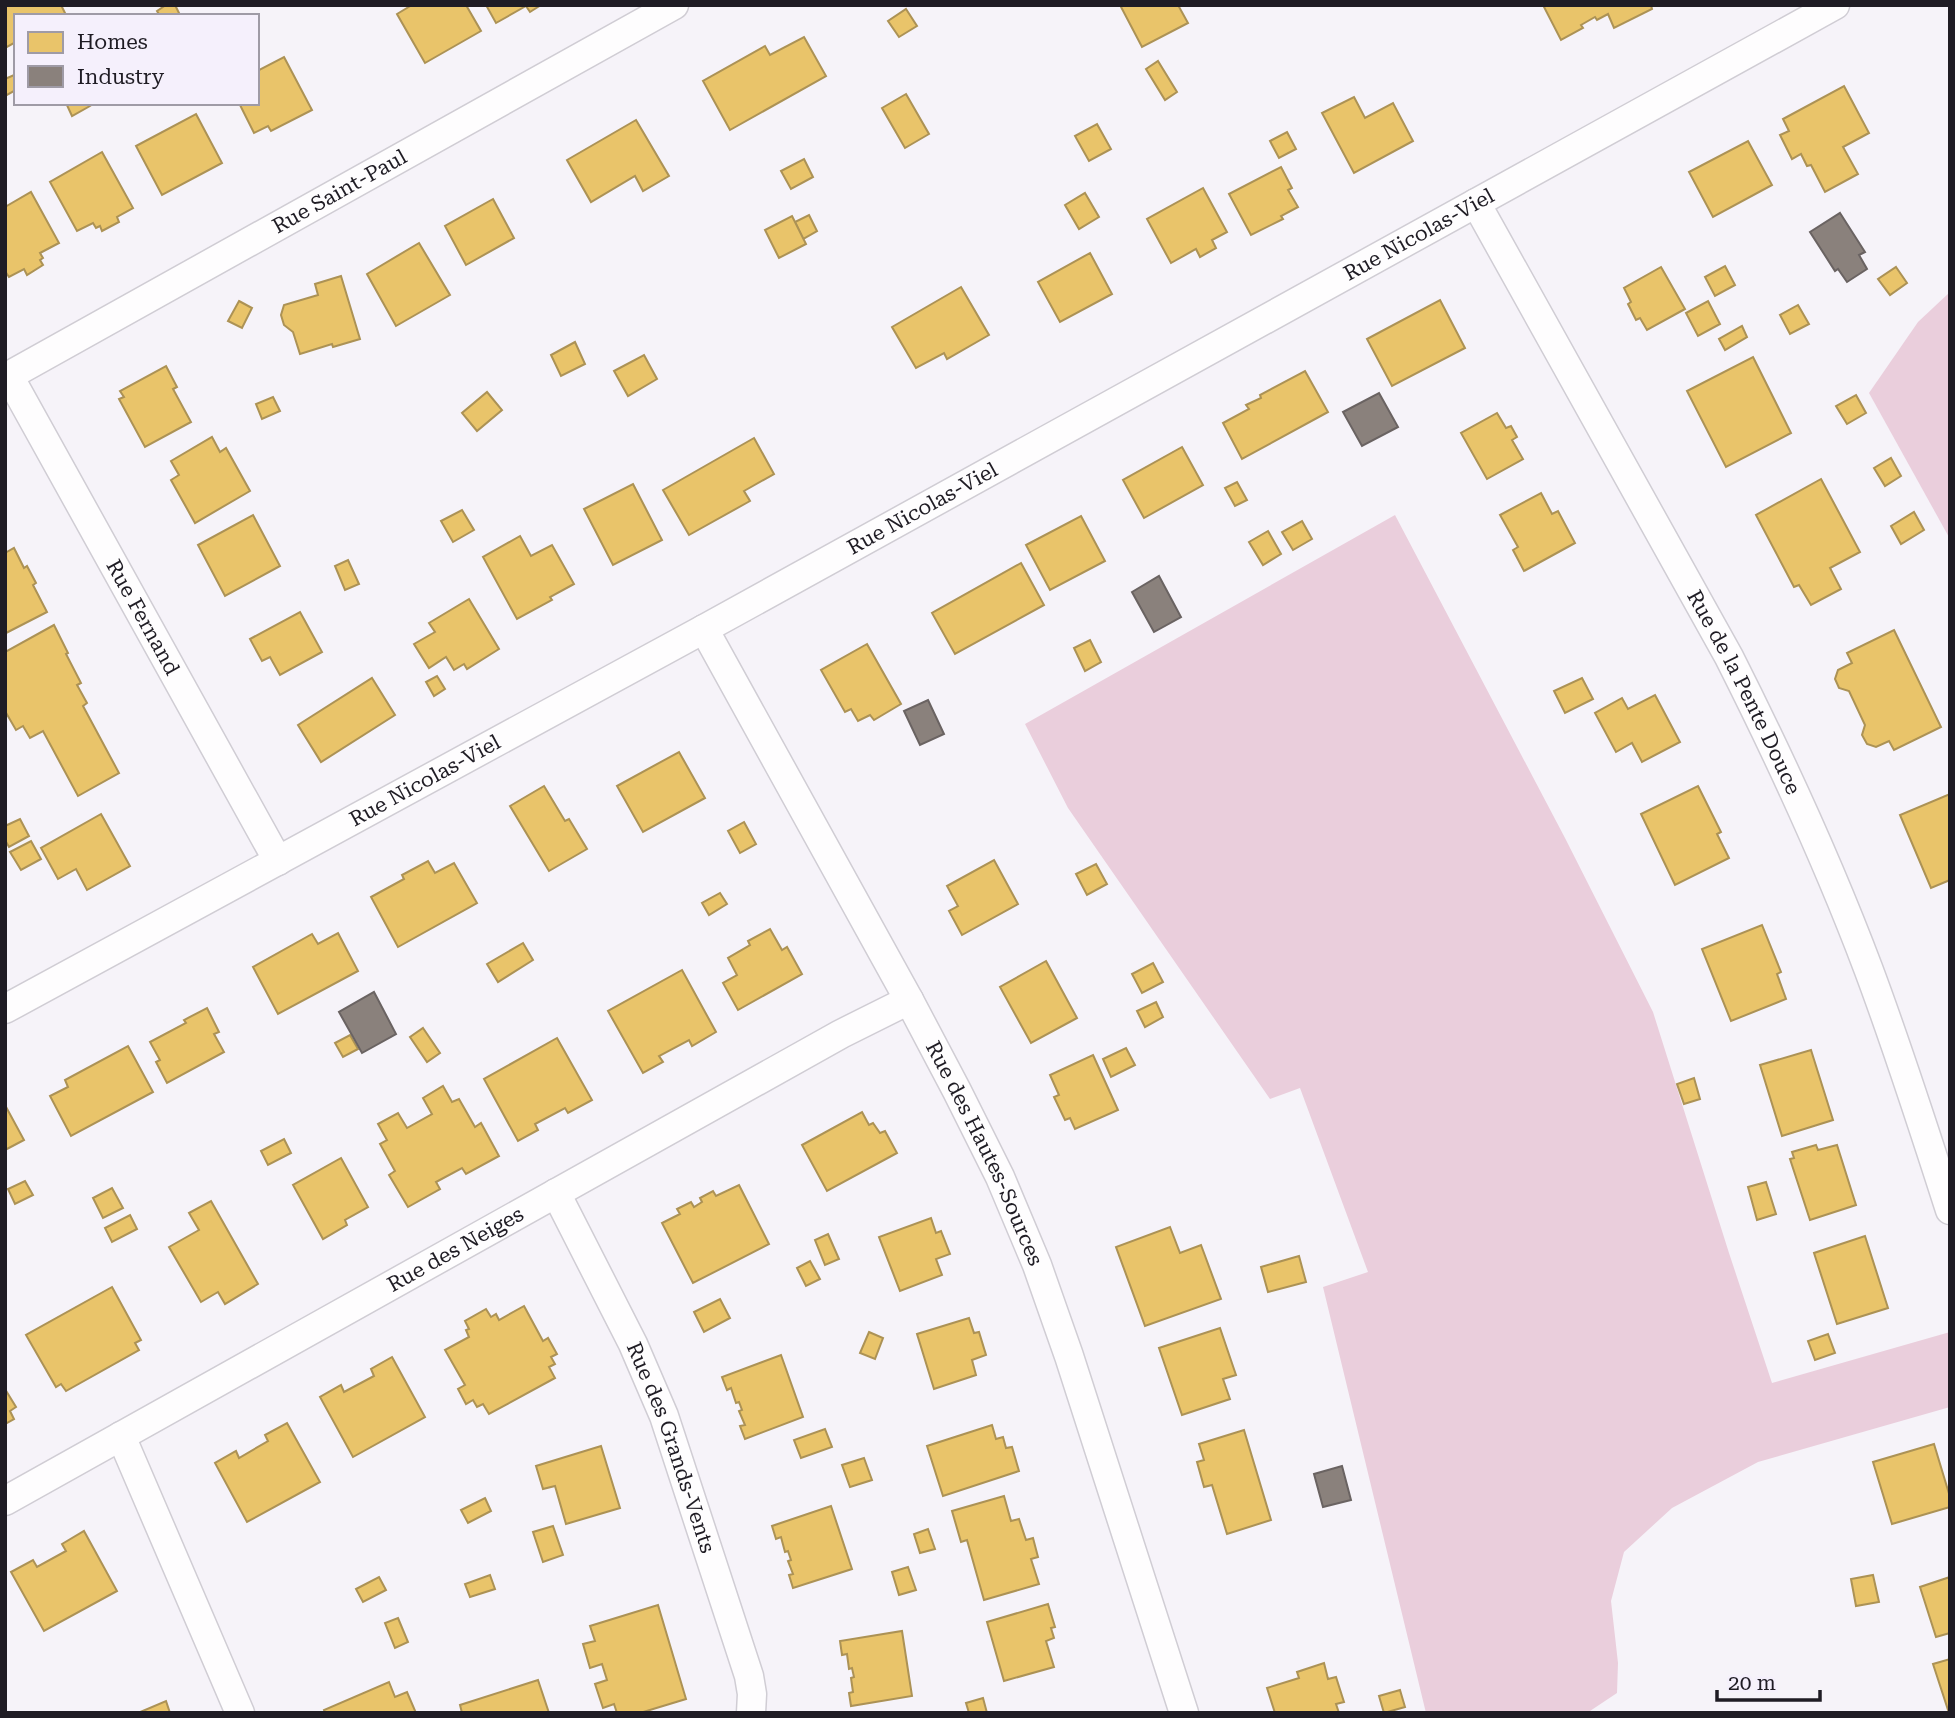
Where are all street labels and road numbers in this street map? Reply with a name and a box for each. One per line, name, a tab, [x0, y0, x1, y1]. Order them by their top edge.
street label: Rue Saint-Paul	[268, 144, 411, 238]
street label: Rue Nicolas-Viel	[1340, 183, 1499, 286]
street label: Rue Nicolas-Viel	[843, 457, 1002, 560]
street label: Rue Fernand	[101, 556, 185, 680]
street label: Rue de la Pente Douce	[1682, 586, 1806, 798]
street label: Rue Nicolas-Viel	[345, 730, 505, 831]
street label: Rue des Hautes-Sources	[921, 1037, 1048, 1269]
street label: Rue des Neiges	[383, 1202, 528, 1297]
street label: Rue des Grands-Vents	[622, 1339, 720, 1556]

